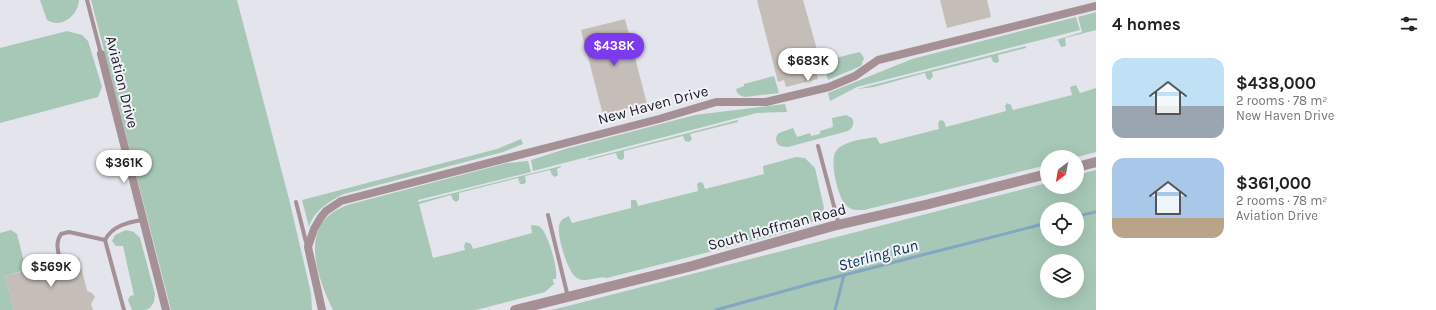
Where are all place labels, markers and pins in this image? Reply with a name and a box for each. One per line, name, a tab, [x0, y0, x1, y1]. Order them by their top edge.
pin: $438K	[586, 33, 642, 67]
pin: $683K	[780, 48, 836, 82]
pin: $361K	[96, 150, 152, 184]
pin: $569K	[23, 254, 79, 288]

